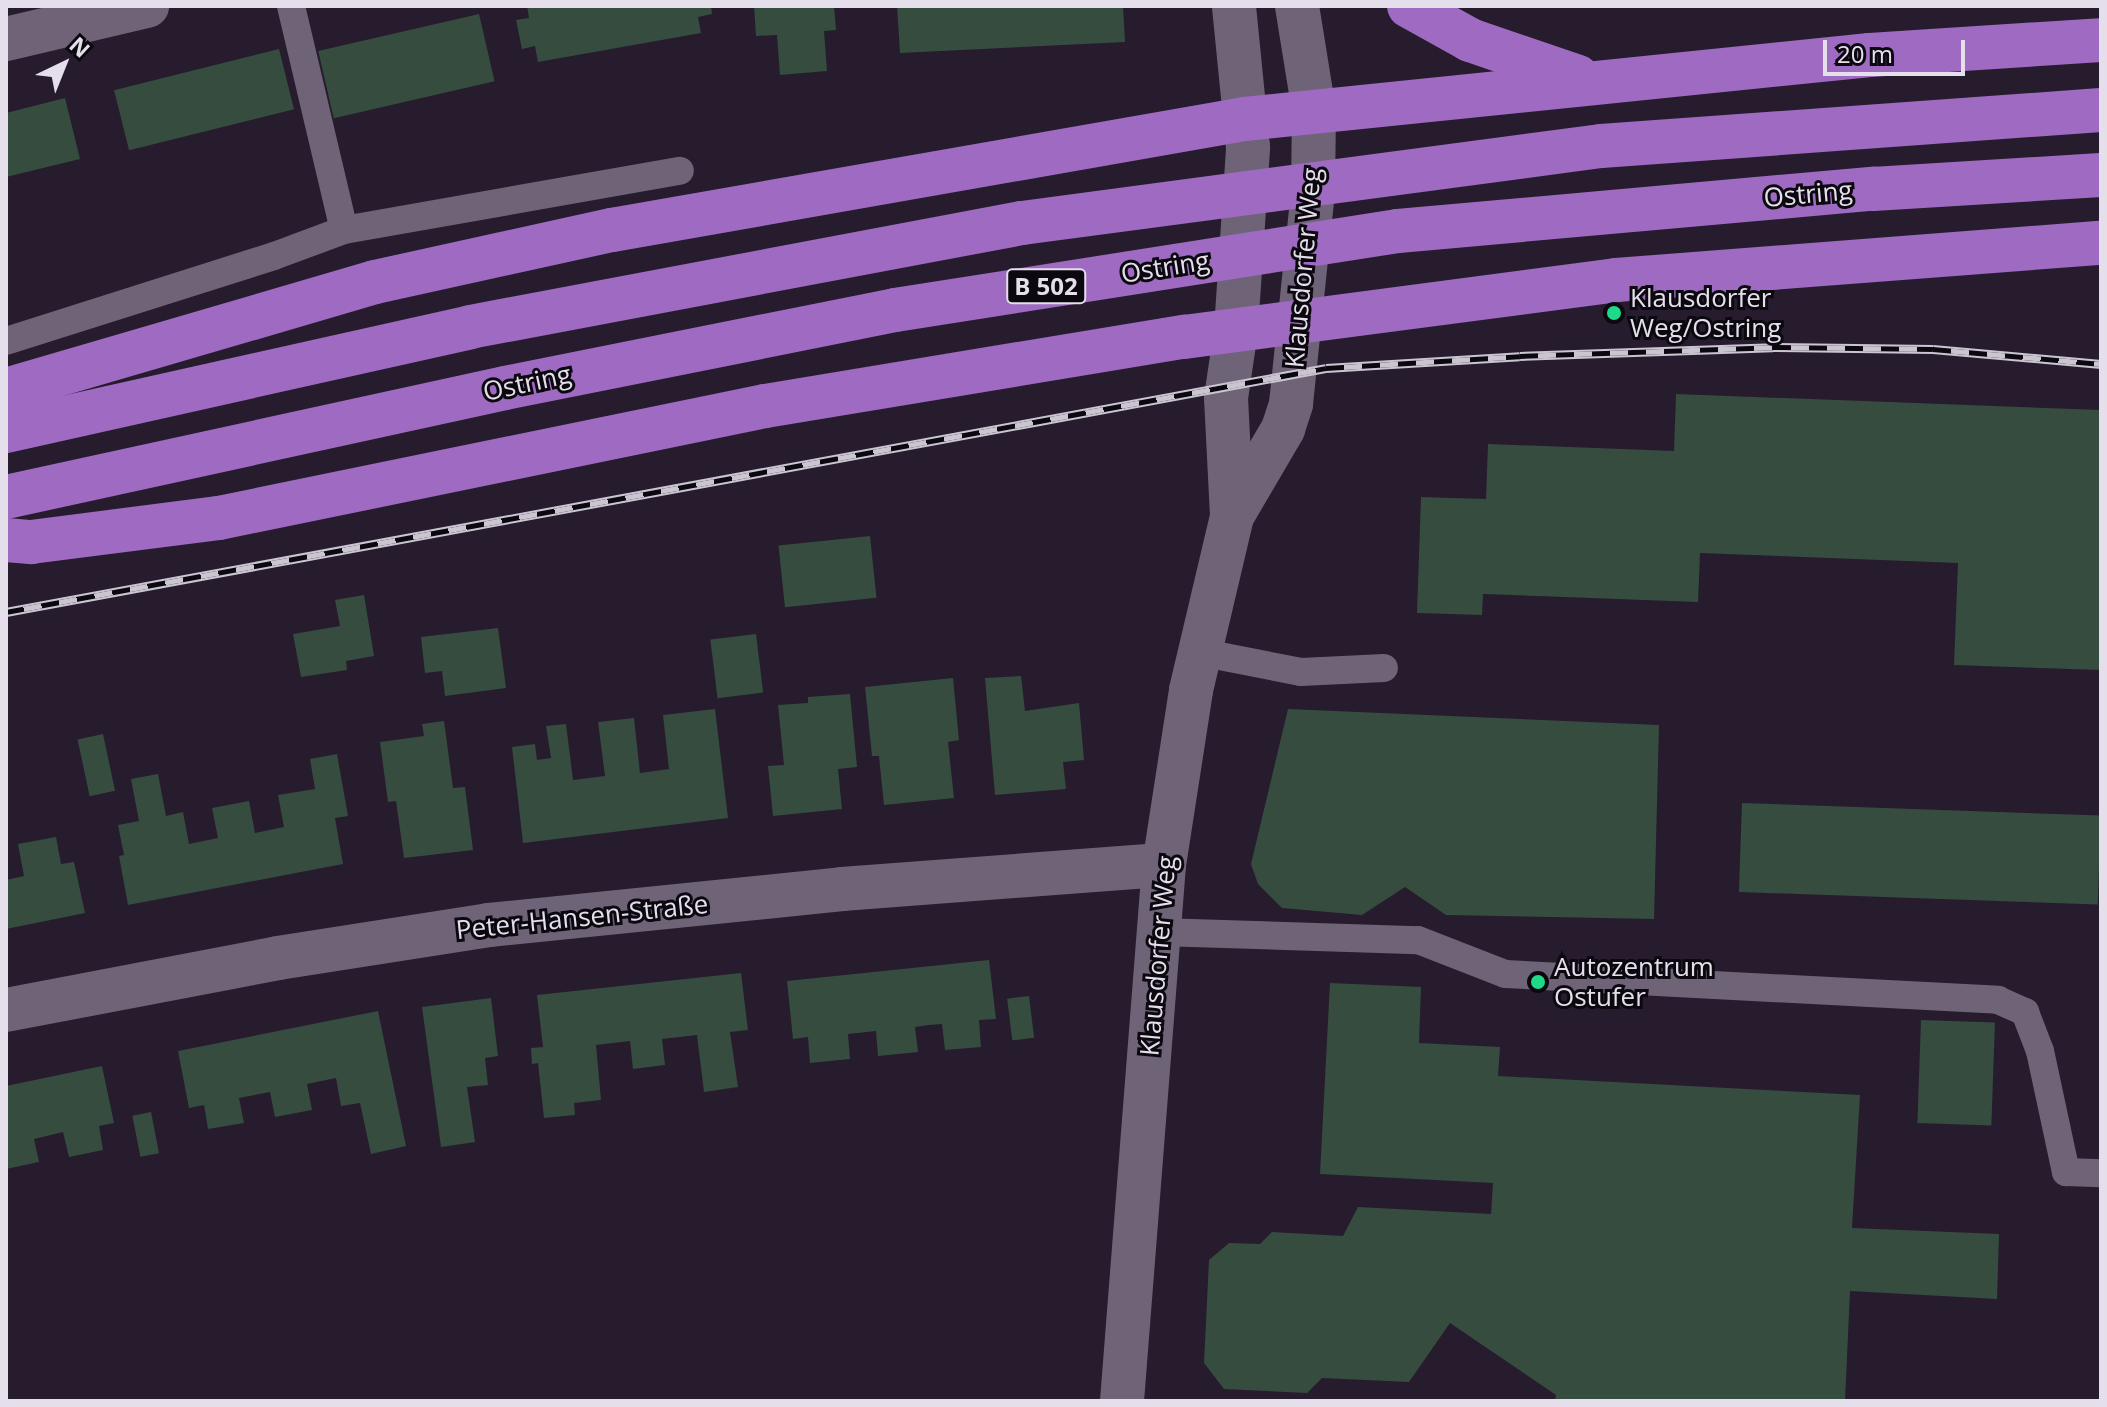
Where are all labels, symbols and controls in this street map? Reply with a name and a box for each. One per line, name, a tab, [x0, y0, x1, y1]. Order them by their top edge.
north arrow	[24, 24, 104, 104]
scale bar	[1827, 24, 1969, 74]
text: N	[64, 29, 97, 64]
text: 20 m	[1837, 37, 1893, 70]
street label: Klausdorfer Weg	[1279, 167, 1327, 369]
street label: Ostring	[1762, 175, 1854, 213]
street label: Ostring	[1119, 245, 1211, 289]
road number: B 502	[1006, 266, 1086, 306]
place label: Klausdorfer Weg/Ostring	[1630, 282, 1781, 344]
marker: Klausdorfer Weg/Ostring	[1605, 304, 1623, 322]
street label: Ostring	[480, 358, 574, 408]
street label: Klausdorfer Weg	[1134, 855, 1182, 1057]
street label: Peter-Hansen-Straße	[454, 888, 710, 946]
place label: Autozentrum Ostufer	[1554, 951, 1714, 1012]
marker: Autozentrum Ostufer	[1529, 973, 1547, 991]

